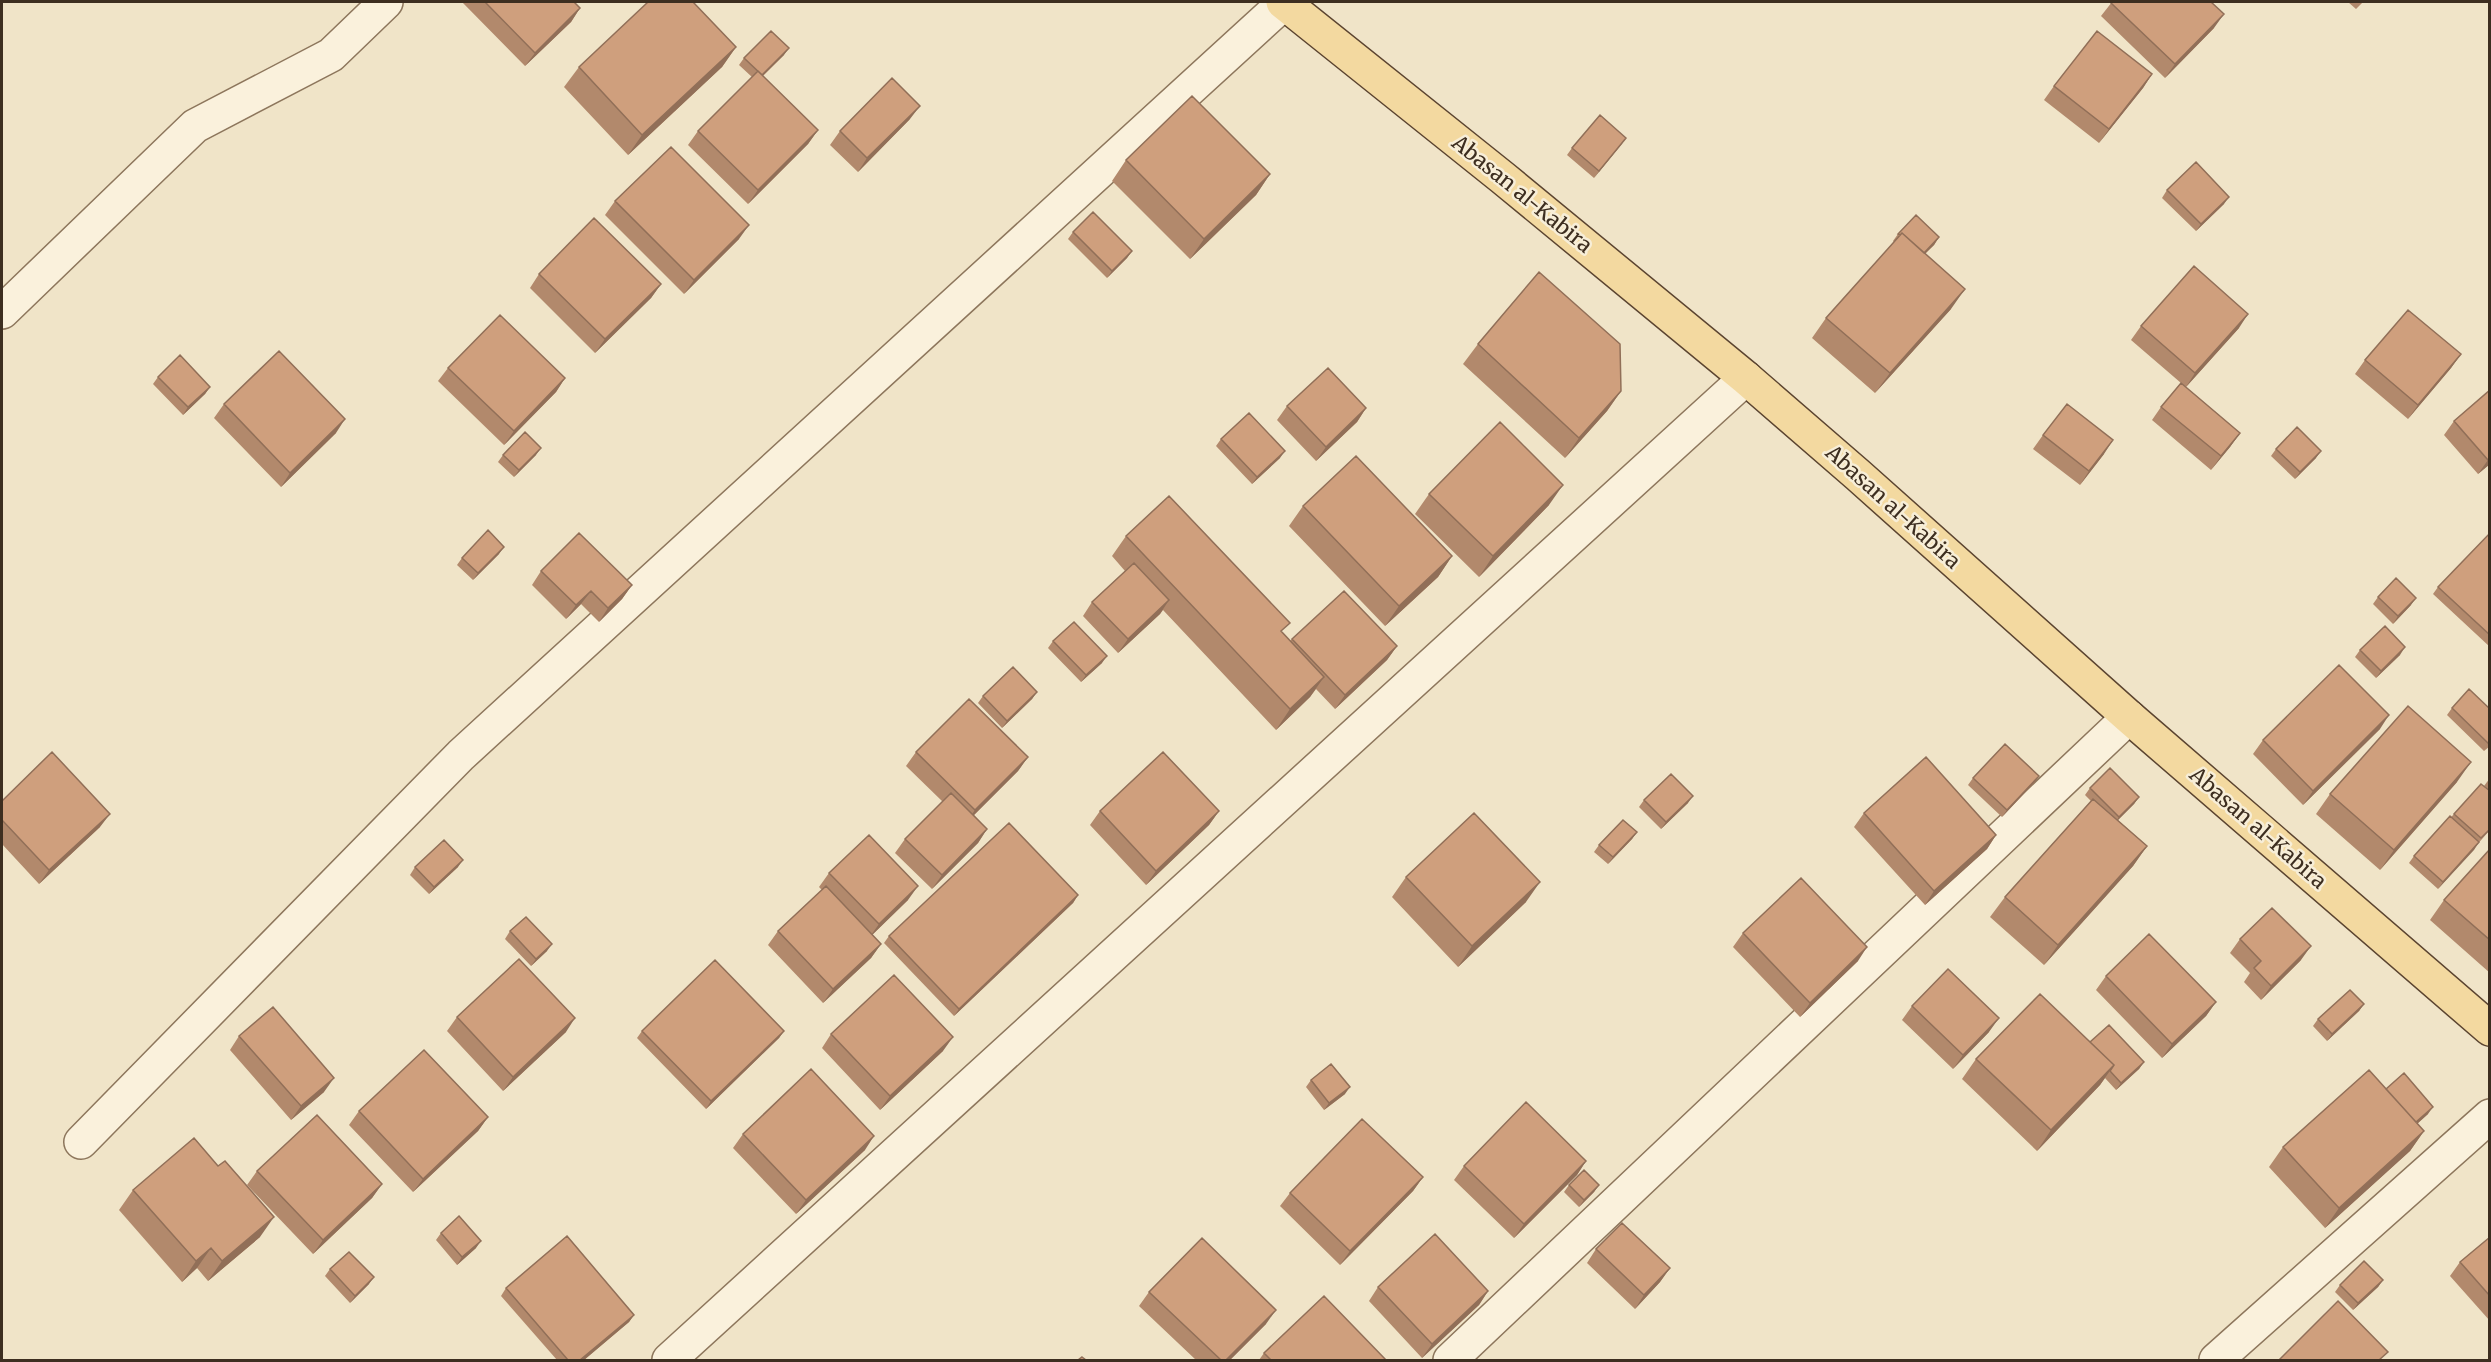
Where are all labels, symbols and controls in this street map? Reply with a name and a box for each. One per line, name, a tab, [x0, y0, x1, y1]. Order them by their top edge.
street label: Abasan al-Kabira	[1446, 128, 1598, 258]
street label: Abasan al-Kabira	[1819, 438, 1966, 574]
street label: Abasan al-Kabira	[2184, 760, 2332, 894]

